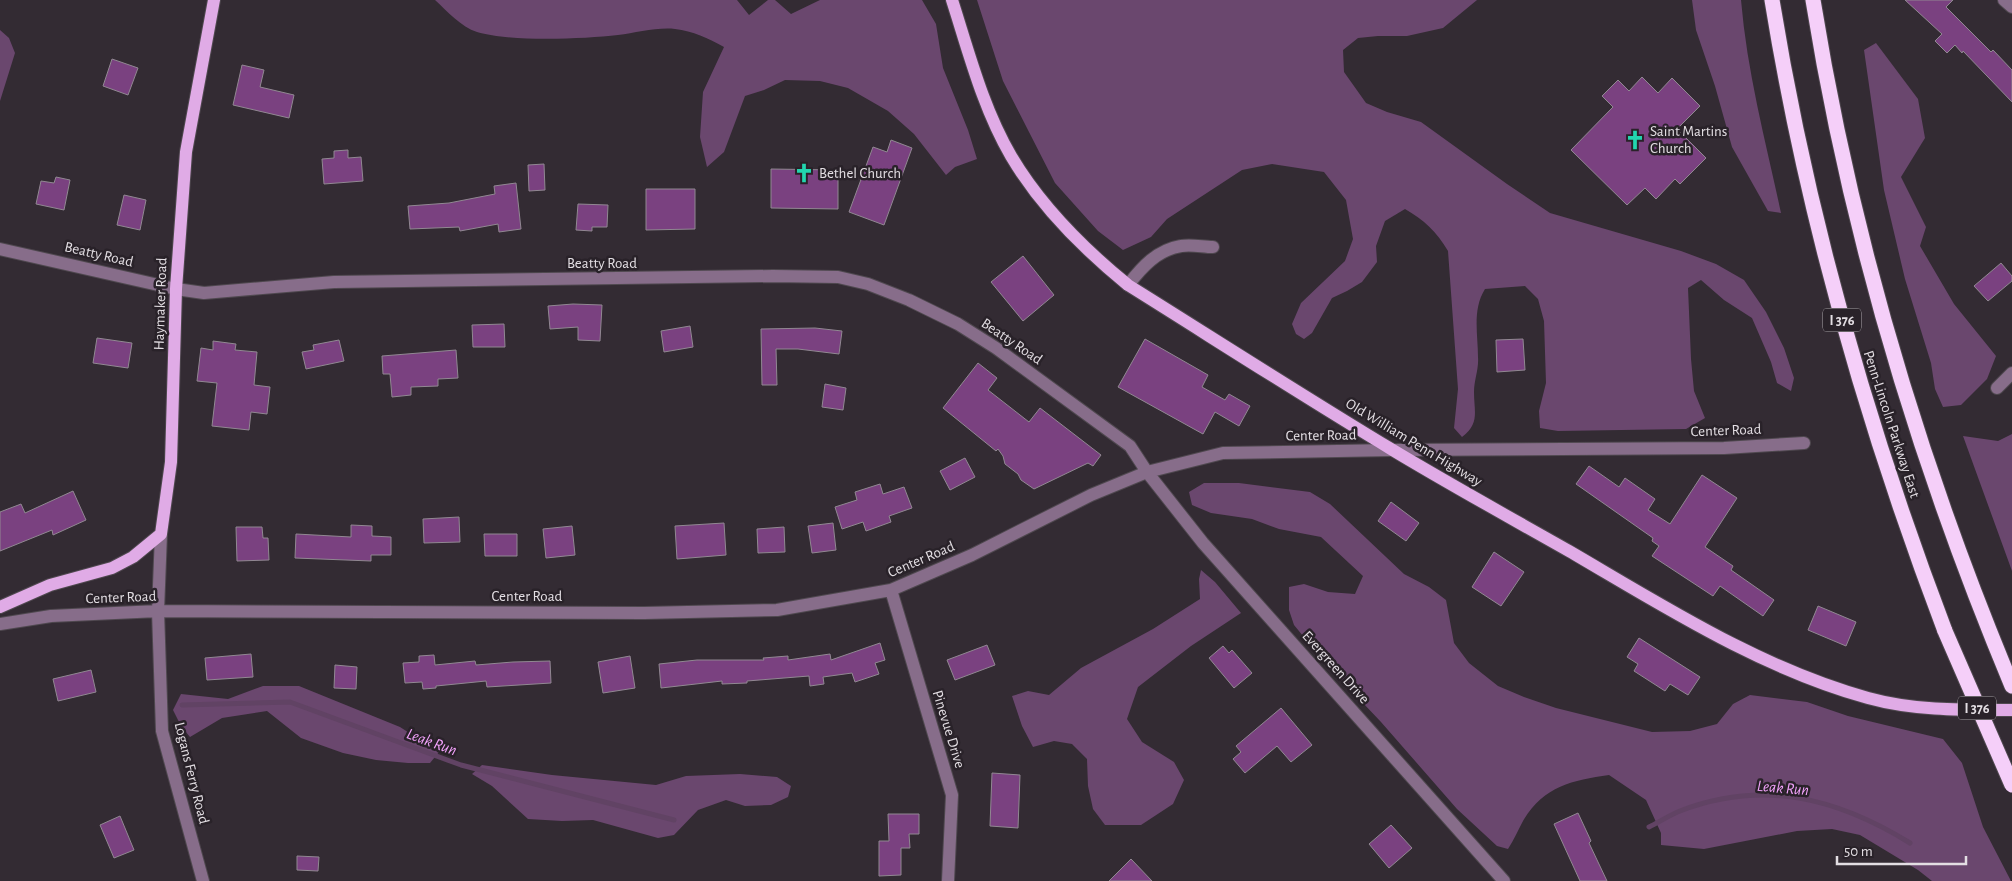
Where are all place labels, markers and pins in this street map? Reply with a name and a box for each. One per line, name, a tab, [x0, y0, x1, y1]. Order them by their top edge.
place label: Saint Martins Church	[1650, 124, 1727, 156]
church icon: Saint Martins Church	[1624, 129, 1646, 151]
church icon: Bethel Church	[793, 162, 815, 184]
place label: Bethel Church	[819, 166, 901, 181]

